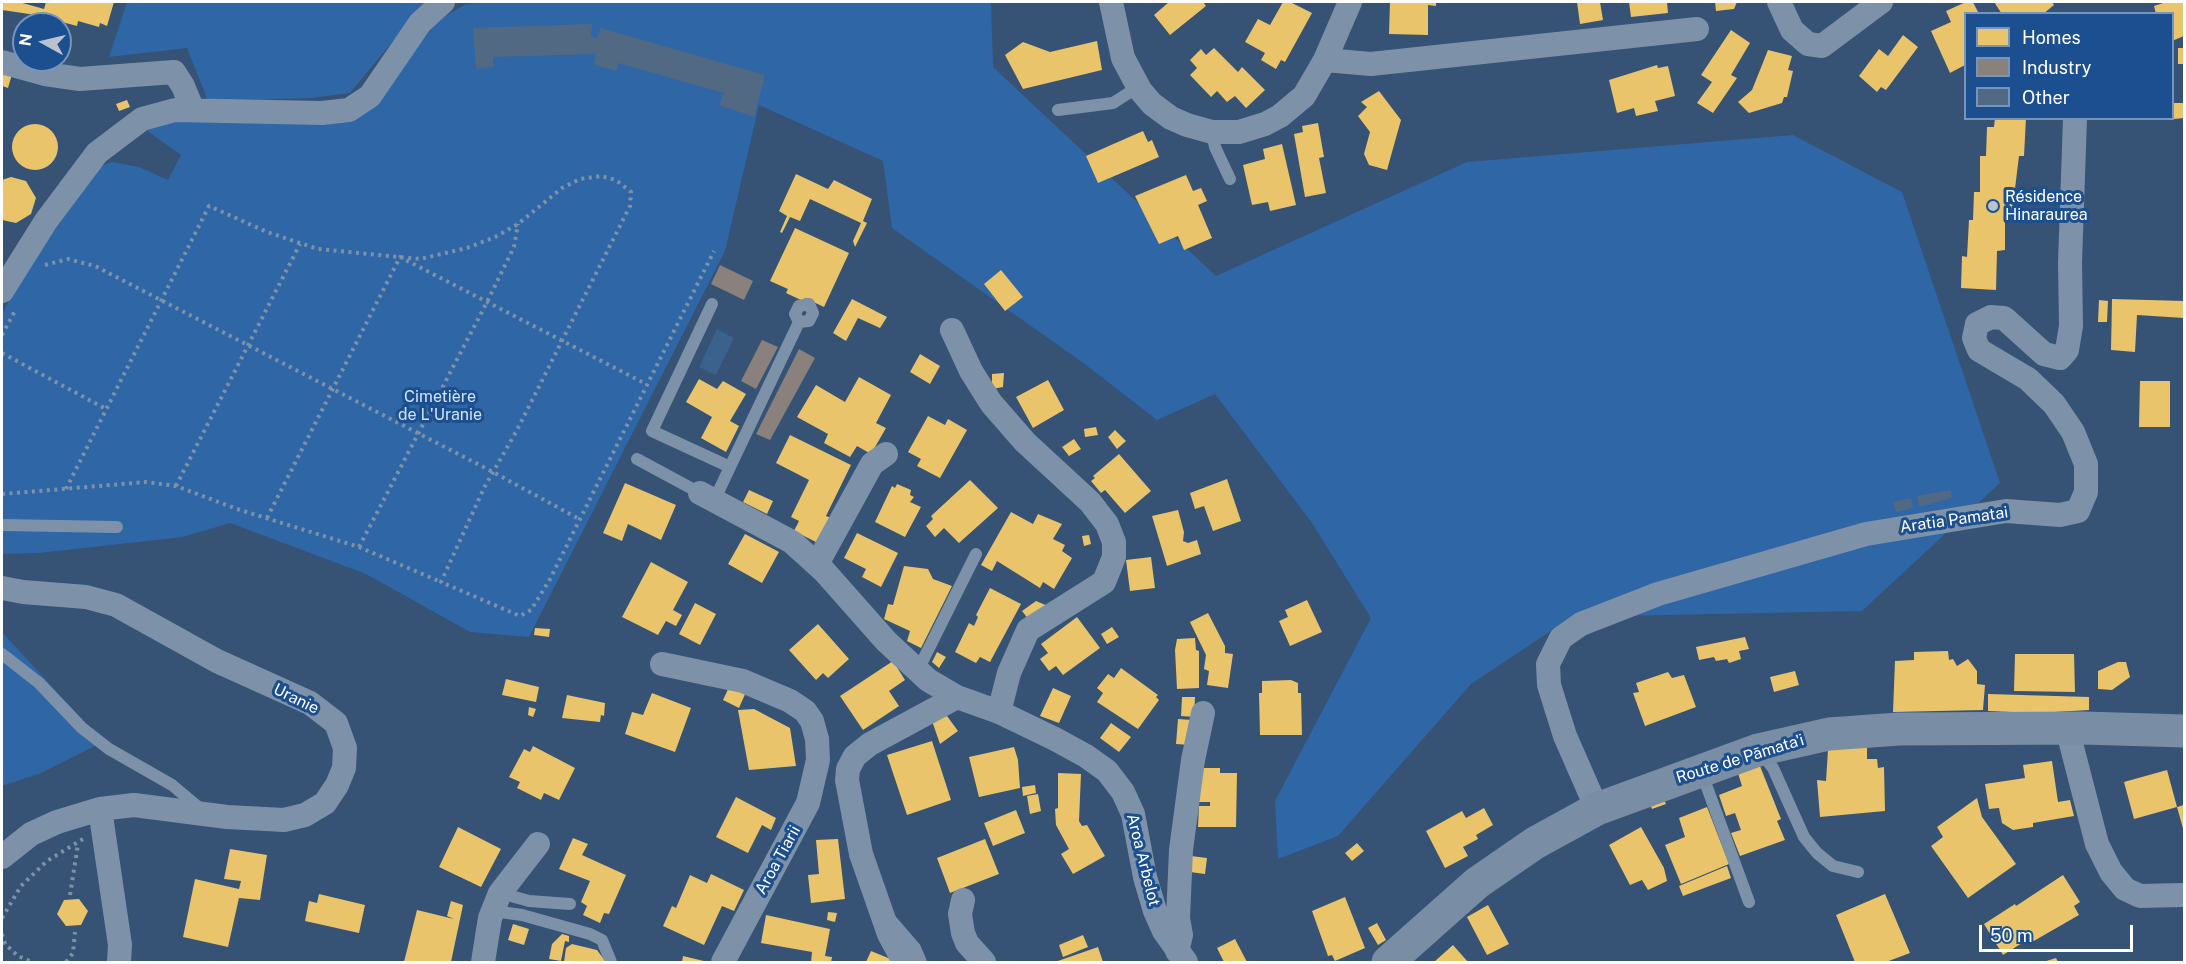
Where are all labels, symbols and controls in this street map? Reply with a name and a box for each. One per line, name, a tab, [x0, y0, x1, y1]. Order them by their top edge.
north arrow	[12, 12, 72, 72]
legend	[1964, 12, 2174, 120]
text: Homes	[2022, 27, 2081, 48]
text: N	[15, 32, 36, 47]
text: Industry	[2022, 57, 2091, 78]
text: Other	[2022, 87, 2070, 108]
place label: Résidence Hinaraurea	[2005, 187, 2088, 225]
marker: Résidence Hinaraurea	[1986, 199, 2000, 213]
park label: Cimetière de L'Uranie	[398, 387, 482, 425]
street label: Aratia Pamatai	[1899, 503, 2009, 537]
street label: Uranie	[270, 680, 322, 718]
street label: Route de Pāmata'i	[1674, 730, 1806, 788]
street label: Aroa Arbelot	[1122, 812, 1164, 908]
street label: Aroa Tiarii	[751, 822, 805, 898]
scale bar	[1982, 913, 2136, 951]
text: 50 m	[1990, 925, 2033, 946]

